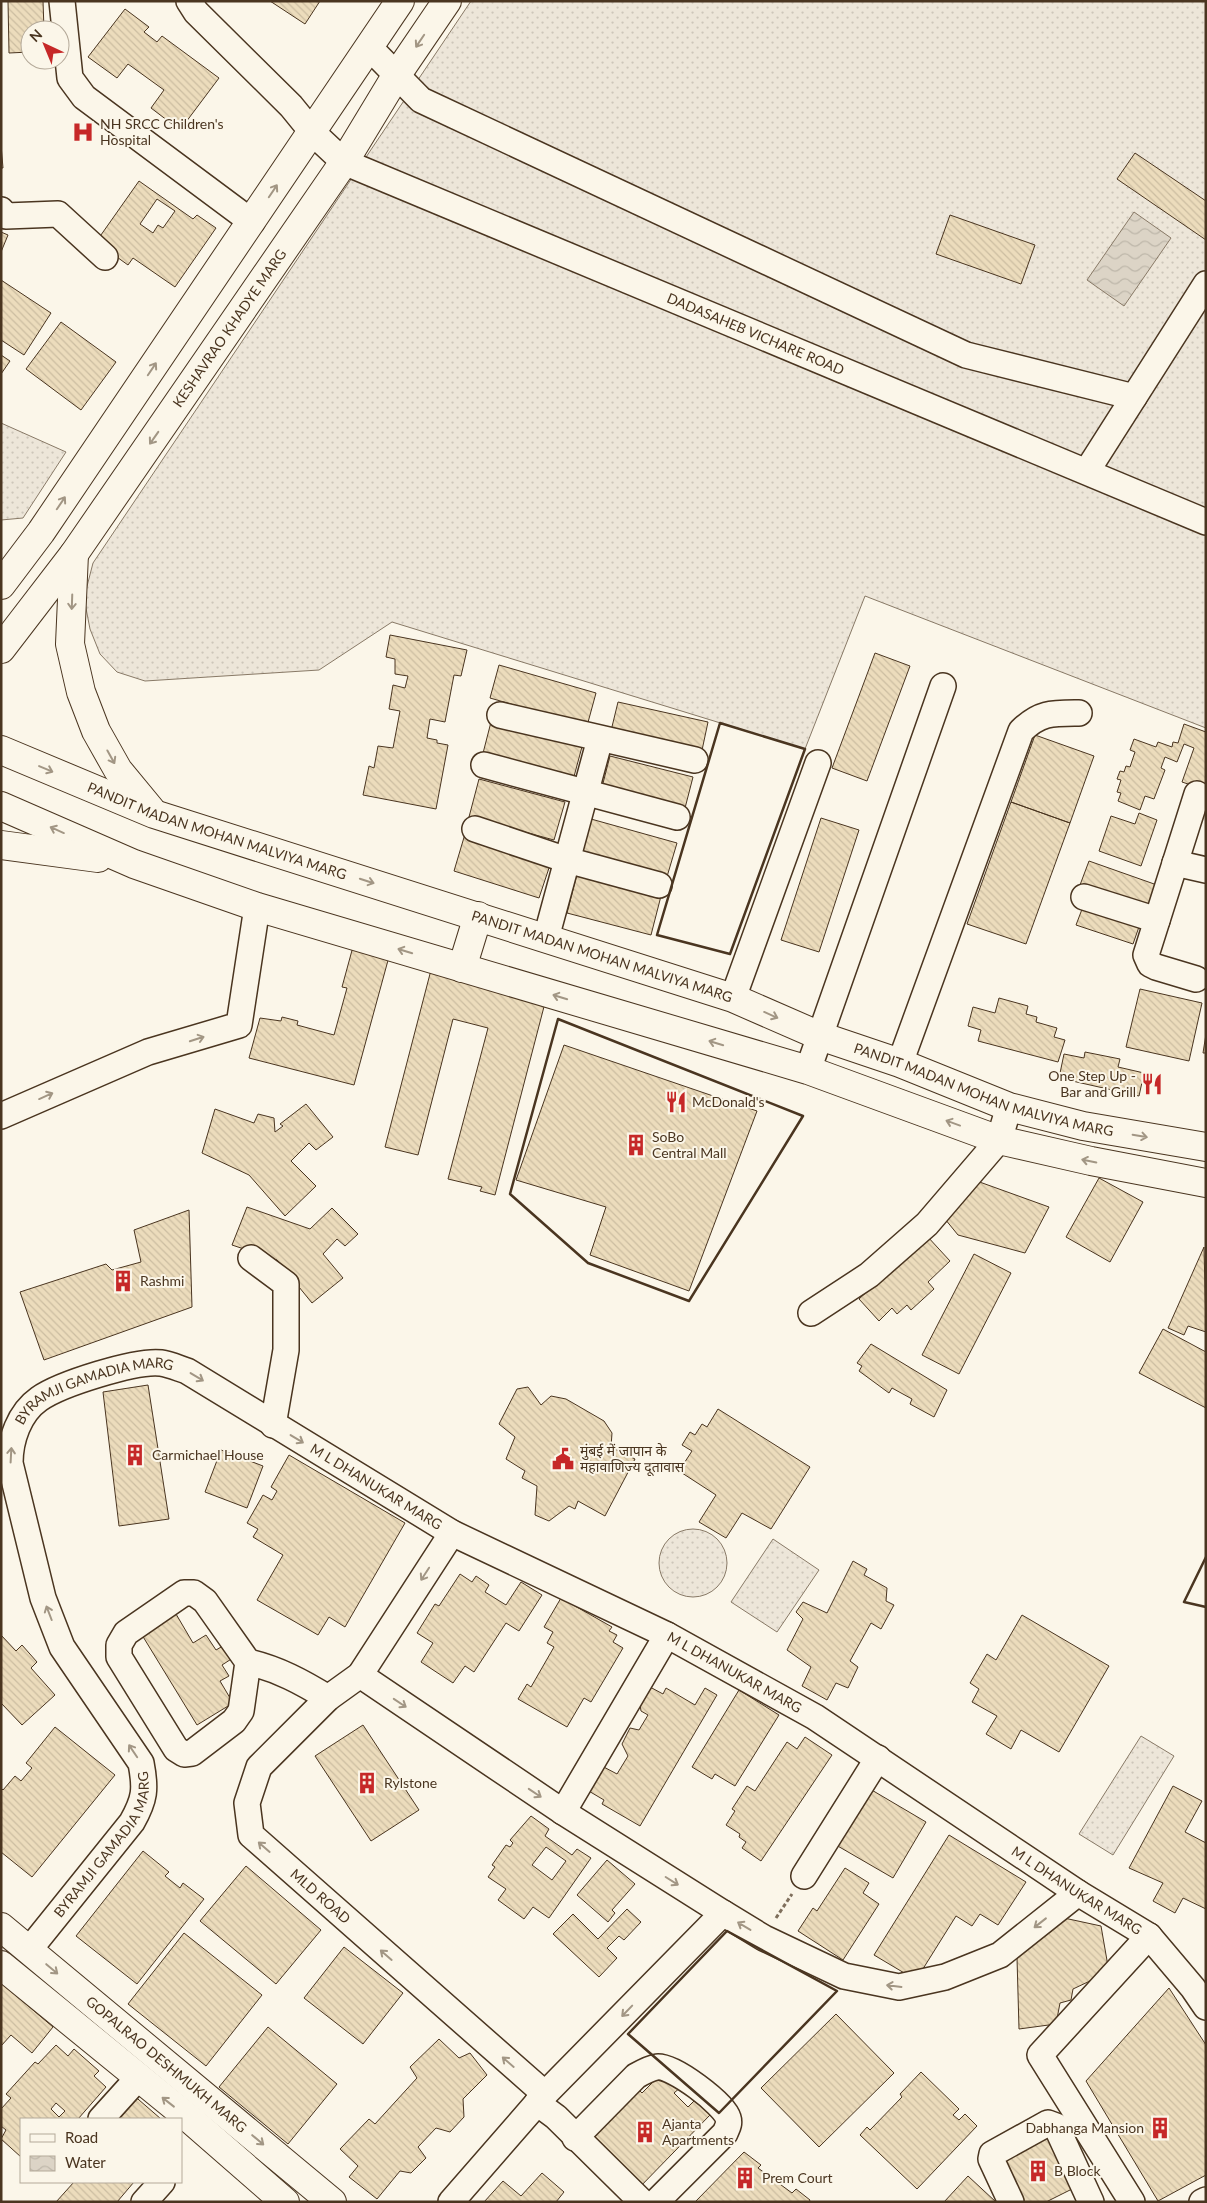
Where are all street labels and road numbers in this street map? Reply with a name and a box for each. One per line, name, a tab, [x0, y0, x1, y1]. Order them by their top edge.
street label: KESHAVRAO KHADYE MARG	[169, 246, 289, 410]
street label: DADASAHEB VICHARE ROAD	[664, 289, 847, 378]
street label: PANDIT MADAN MOHAN MALVIYA MARG	[85, 778, 349, 883]
street label: PANDIT MADAN MOHAN MALVIYA MARG	[470, 906, 735, 1005]
street label: PANDIT MADAN MOHAN MALVIYA MARG	[852, 1039, 1115, 1139]
street label: BYRAMJI GAMADIA MARG	[11, 1354, 176, 1427]
street label: M L DHANUKAR MARG	[307, 1440, 445, 1533]
street label: M L DHANUKAR MARG	[664, 1628, 805, 1716]
street label: BYRAMJI GAMADIA MARG	[50, 1770, 152, 1920]
street label: M L DHANUKAR MARG	[1009, 1842, 1145, 1938]
street label: MLD ROAD	[287, 1865, 354, 1927]
street label: GOPALRAO DESHMUKH MARG	[83, 1992, 251, 2136]

